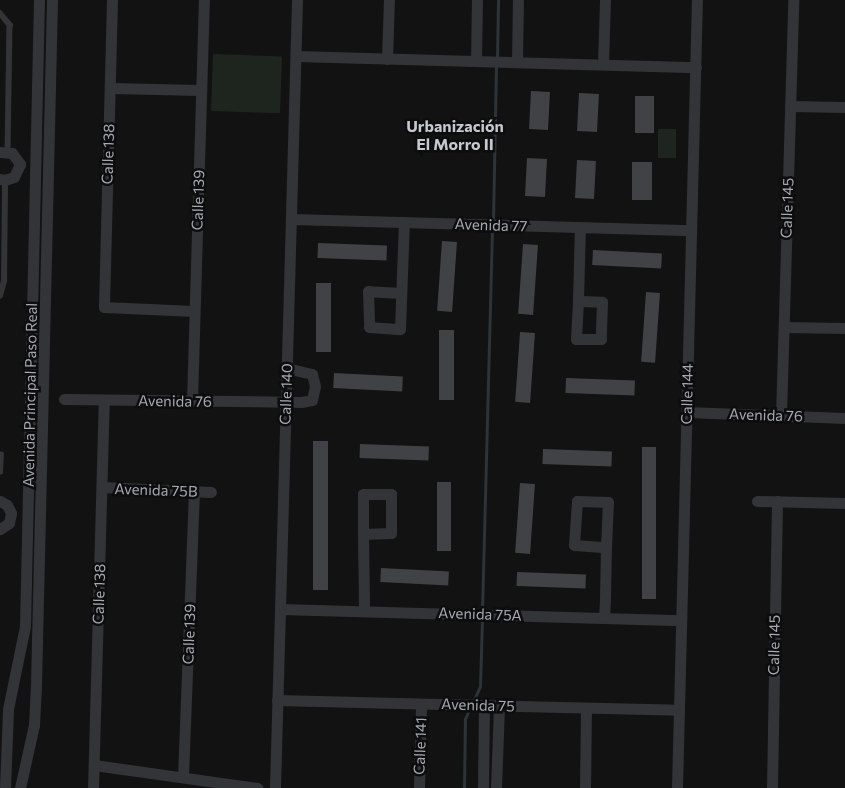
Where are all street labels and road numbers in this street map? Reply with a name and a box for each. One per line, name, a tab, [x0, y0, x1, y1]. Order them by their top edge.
street label: Calle 138	[98, 123, 118, 185]
street label: Calle 139	[188, 169, 208, 231]
street label: Calle 145	[777, 177, 797, 239]
street label: Avenida 77	[454, 215, 528, 235]
street label: Avenida Principal Paso Real	[19, 303, 41, 487]
street label: Calle 140	[276, 363, 296, 425]
street label: Calle 144	[677, 363, 697, 425]
street label: Avenida 76	[138, 391, 212, 411]
street label: Avenida 76	[729, 405, 803, 425]
street label: Avenida 75B	[114, 480, 198, 500]
street label: Calle 138	[89, 563, 109, 625]
street label: Calle 139	[179, 603, 199, 665]
street label: Avenida 75A	[438, 604, 522, 624]
street label: Calle 145	[764, 615, 784, 675]
street label: Avenida 75	[441, 695, 515, 715]
street label: Calle 141	[410, 717, 430, 775]

